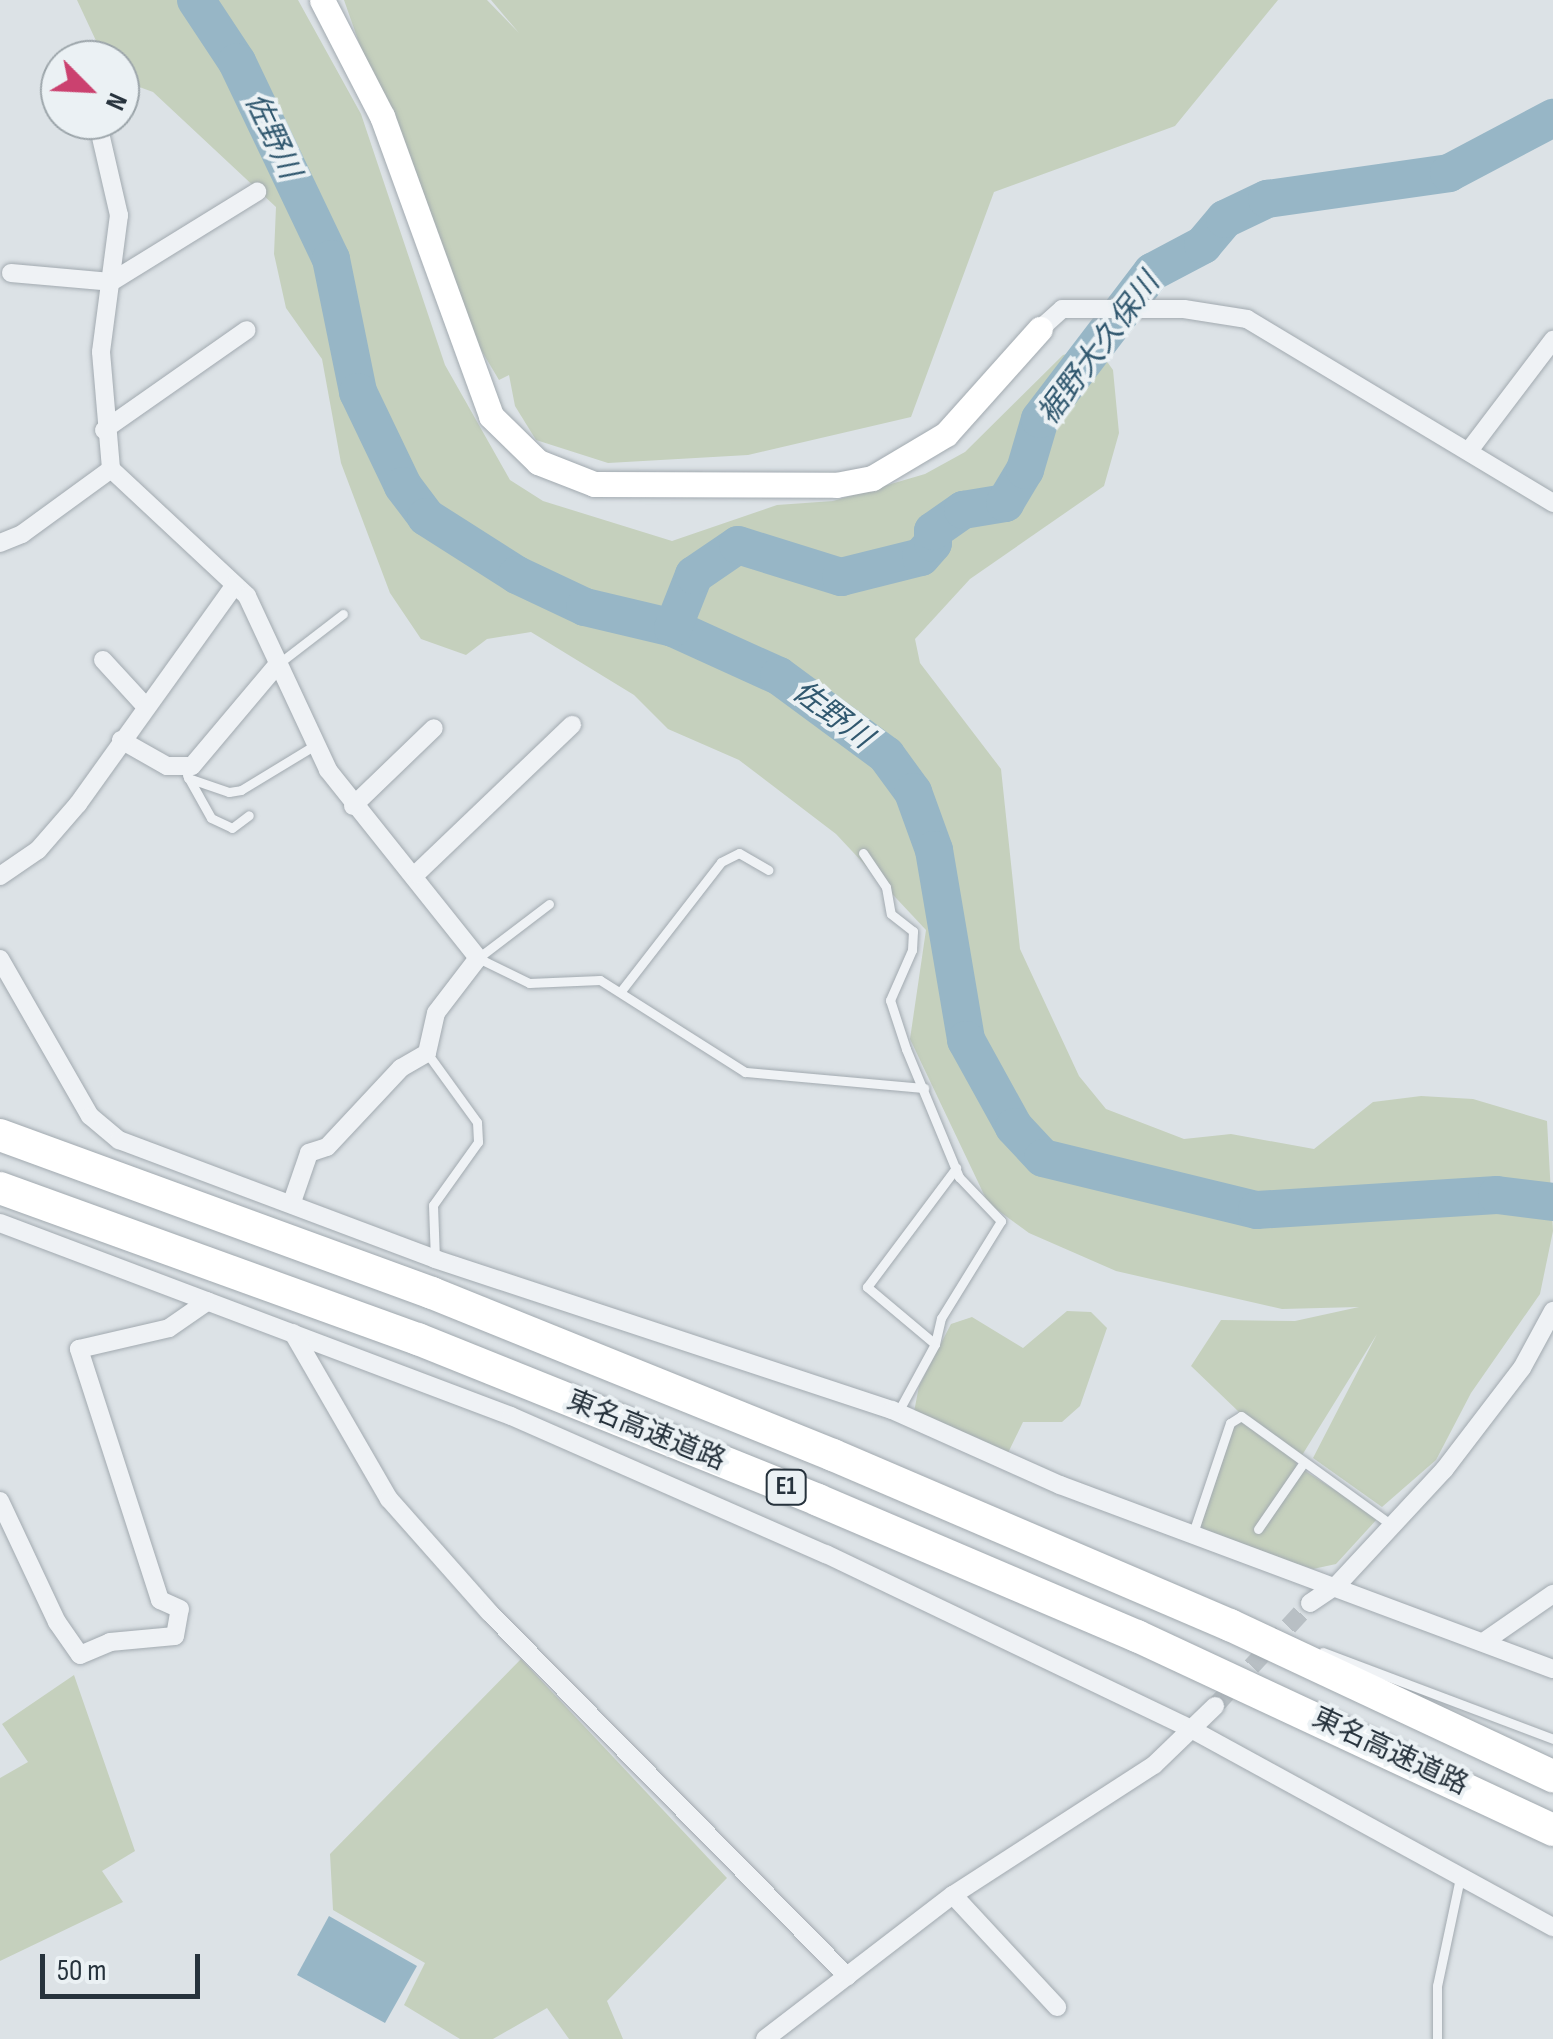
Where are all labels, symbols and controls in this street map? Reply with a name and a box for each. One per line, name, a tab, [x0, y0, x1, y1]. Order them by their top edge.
north arrow	[40, 40, 140, 140]
text: N	[98, 88, 134, 115]
water label: 佐野川	[237, 88, 307, 184]
water label: 裾野大久保川	[1030, 266, 1168, 432]
water label: 佐野川	[785, 674, 879, 756]
street label: 東名高速道路	[562, 1384, 730, 1478]
road number: E1	[764, 1467, 808, 1507]
street label: 東名高速道路	[1307, 1701, 1473, 1803]
scale bar	[45, 1934, 205, 1996]
text: 50 m	[57, 1953, 106, 1989]

